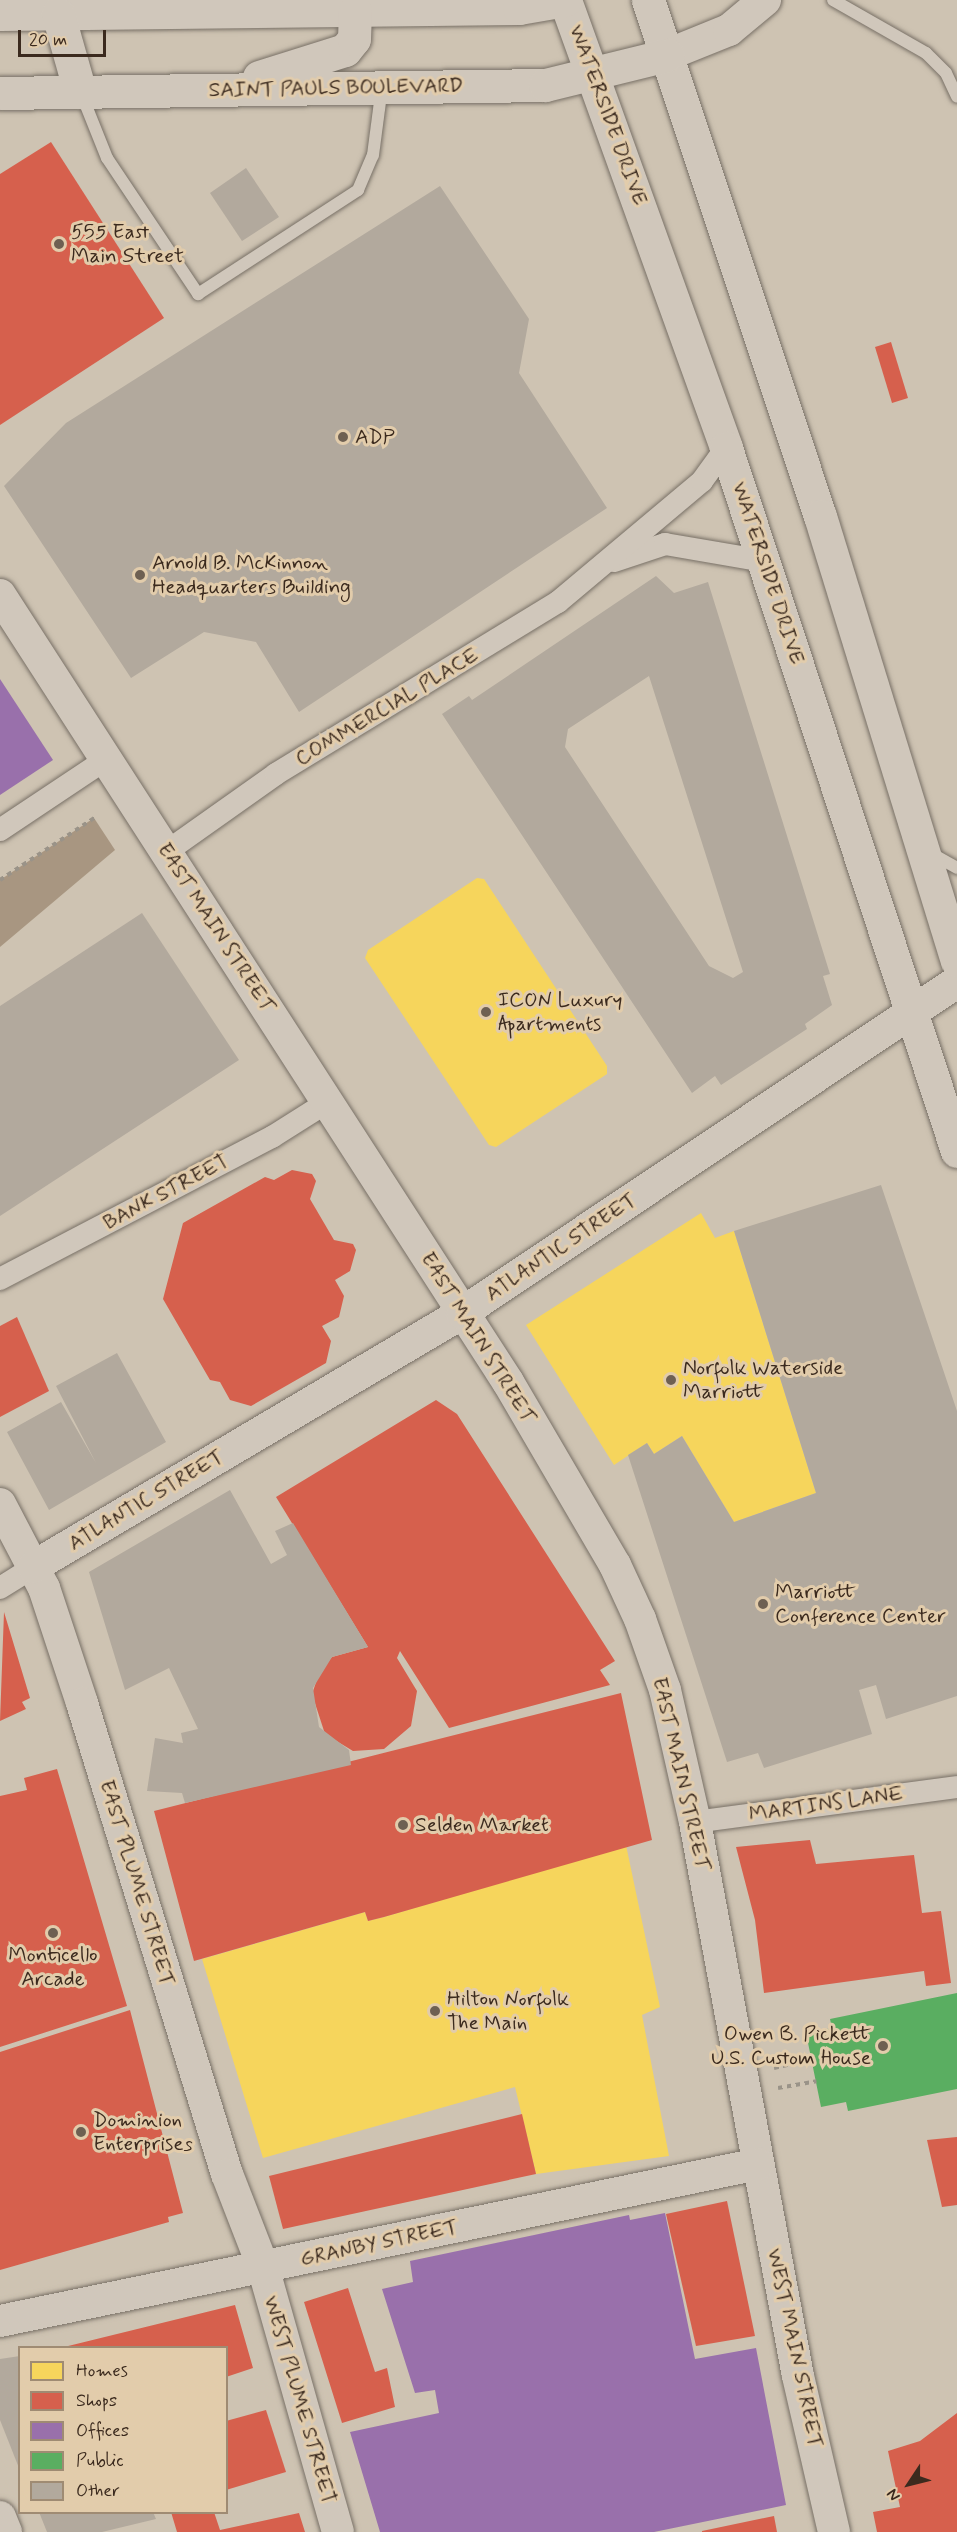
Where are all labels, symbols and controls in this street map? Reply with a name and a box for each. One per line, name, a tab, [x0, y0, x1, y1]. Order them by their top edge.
scale bar	[21, 18, 110, 56]
street label: WATERSIDE DRIVE	[563, 20, 653, 210]
text: 20 m	[29, 28, 67, 52]
street label: SAINT PAULS BOULEVARD	[208, 73, 464, 103]
place label: 555 East Main Street	[71, 219, 183, 269]
marker: 555 East Main Street	[52, 237, 66, 251]
place label: ADP	[355, 424, 395, 450]
marker: ADP	[336, 430, 350, 444]
street label: WATERSIDE DRIVE	[726, 477, 810, 669]
place label: Arnold B. McKinnon Headquarters Building	[152, 550, 352, 600]
marker: Arnold B. McKinnon Headquarters Building	[133, 568, 147, 582]
street label: COMMERCIAL PLACE	[291, 642, 483, 772]
street label: EAST MAIN STREET	[151, 837, 281, 1019]
place label: ICON Luxury Apartments	[498, 987, 618, 1037]
marker: ICON Luxury Apartments	[479, 1005, 493, 1019]
street label: BANK STREET	[99, 1148, 233, 1236]
street label: ATLANTIC STREET	[480, 1187, 642, 1307]
street label: EAST MAIN STREET	[414, 1246, 542, 1430]
place label: Norfolk Waterside Marriott	[683, 1355, 844, 1405]
marker: Norfolk Waterside Marriott	[664, 1373, 678, 1387]
street label: ATLANTIC STREET	[63, 1443, 229, 1557]
place label: Marriott Conference Center	[775, 1579, 947, 1629]
marker: Marriott Conference Center	[756, 1597, 770, 1611]
street label: EAST MAIN STREET	[646, 1674, 716, 1874]
street label: EAST PLUME STREET	[94, 1779, 180, 1987]
street label: MARTINS LANE	[747, 1781, 905, 1827]
place label: Selden Market	[415, 1812, 549, 1838]
marker: Selden Market	[396, 1818, 410, 1832]
marker: Monticello Arcade	[46, 1926, 60, 1940]
place label: Monticello Arcade	[8, 1942, 98, 1992]
place label: Hilton Norfolk The Main	[447, 1986, 568, 2036]
marker: Hilton Norfolk The Main	[428, 2004, 442, 2018]
place label: Owen B. Pickett U.S. Custom House	[712, 2021, 871, 2071]
marker: Owen B. Pickett U.S. Custom House	[876, 2039, 890, 2053]
place label: Dominion Enterprises	[93, 2107, 193, 2157]
marker: Dominion Enterprises	[74, 2125, 88, 2139]
street label: GRANBY STREET	[297, 2214, 461, 2272]
street label: WEST MAIN STREET	[761, 2245, 829, 2451]
street label: WEST PLUME STREET	[258, 2293, 342, 2507]
legend	[18, 2346, 228, 2514]
text: Homes	[76, 2359, 128, 2383]
text: Shops	[76, 2389, 117, 2413]
text: Offices	[76, 2419, 129, 2443]
text: Public	[76, 2449, 124, 2473]
north arrow	[879, 2454, 939, 2514]
text: Other	[76, 2479, 120, 2503]
text: N	[882, 2484, 906, 2505]

